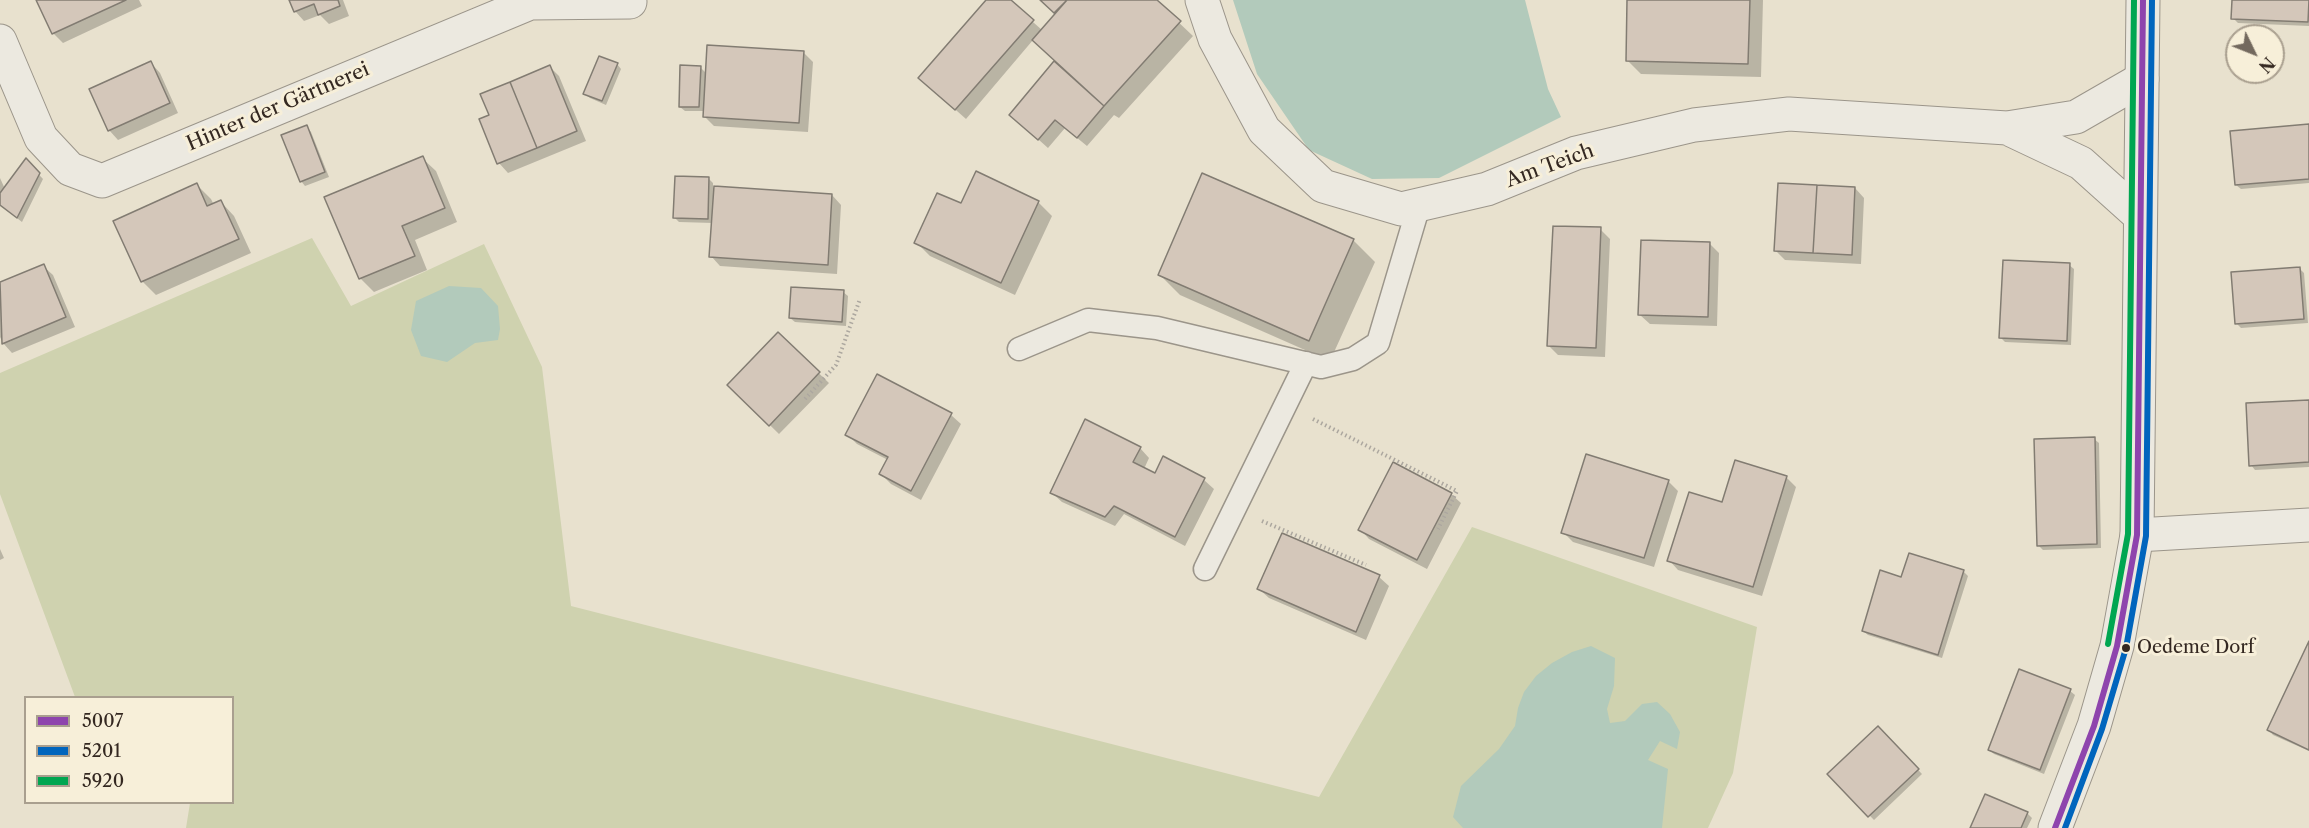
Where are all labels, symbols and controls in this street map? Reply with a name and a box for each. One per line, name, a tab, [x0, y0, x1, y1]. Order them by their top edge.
north arrow	[2225, 24, 2285, 84]
text: N	[2255, 53, 2279, 77]
street label: Hinter der Gärtnerei	[183, 58, 373, 156]
street label: Am Teich	[1503, 139, 1597, 193]
place label: Oedeme Dorf	[2137, 637, 2254, 659]
marker: Oedeme Dorf	[2120, 642, 2132, 654]
legend	[24, 696, 234, 804]
text: 5007	[82, 710, 123, 732]
text: 5201	[82, 740, 121, 762]
text: 5920	[82, 770, 124, 792]

